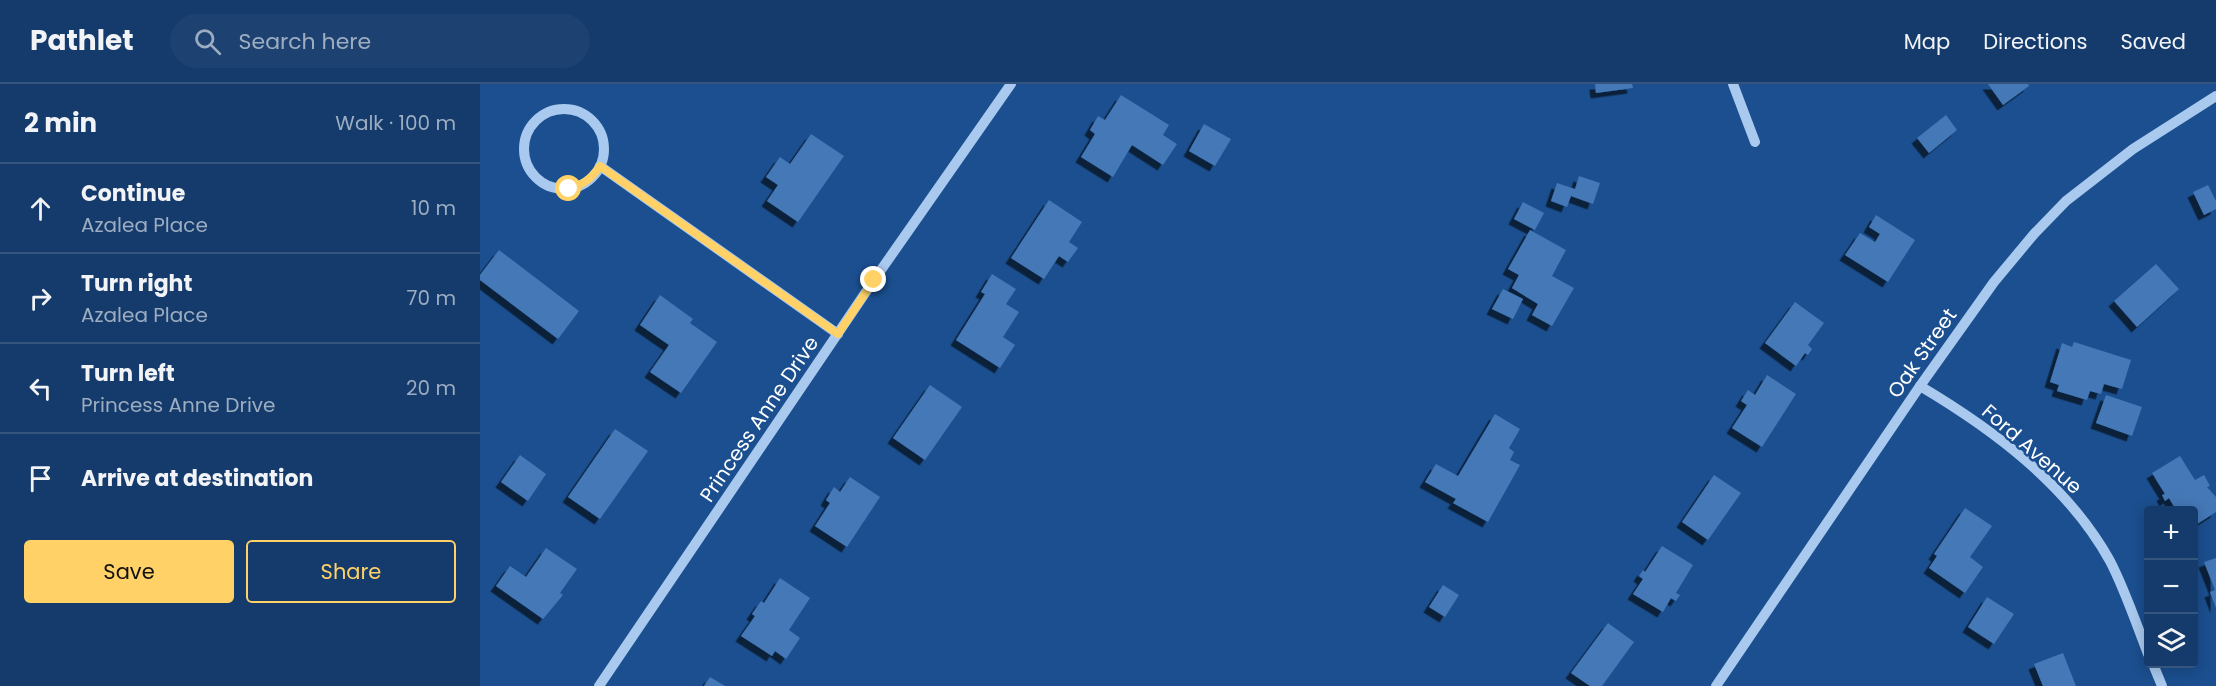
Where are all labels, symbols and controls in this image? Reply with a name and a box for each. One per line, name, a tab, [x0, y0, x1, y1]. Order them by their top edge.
search box	[170, 14, 590, 68]
text: Pathlet	[30, 21, 134, 60]
icon: search	[191, 25, 224, 58]
text: Search here	[239, 26, 371, 57]
text: Map	[1904, 27, 1950, 56]
text: Directions	[1983, 27, 2087, 56]
text: Saved	[2120, 27, 2186, 56]
text: 2 min	[24, 105, 97, 141]
text: Walk · 100 m	[335, 109, 456, 137]
route start	[555, 175, 581, 201]
text: Continue	[81, 178, 185, 209]
icon: ahead	[24, 192, 57, 225]
text: 10 m	[411, 194, 456, 222]
text: Azalea Place	[81, 211, 208, 239]
route end	[860, 266, 886, 292]
text: Turn right	[81, 268, 192, 299]
icon: right	[24, 282, 57, 315]
text: 70 m	[407, 284, 456, 312]
text: Azalea Place	[81, 301, 208, 329]
street label: Oak Street	[1881, 303, 1963, 403]
street label: Princess Anne Drive	[693, 331, 825, 507]
text: Turn left	[81, 358, 175, 389]
icon: left	[24, 372, 57, 405]
text: 20 m	[406, 374, 456, 402]
text: Princess Anne Drive	[81, 391, 275, 419]
street label: Ford Avenue	[1976, 398, 2088, 500]
icon: arrive	[24, 462, 57, 495]
text: Arrive at destination	[81, 463, 313, 494]
map controls	[2144, 506, 2198, 668]
button: +	[2144, 506, 2198, 560]
button: Save	[24, 540, 234, 603]
button: Share	[246, 540, 456, 603]
button: −	[2144, 560, 2198, 614]
button: layers	[2144, 614, 2198, 668]

